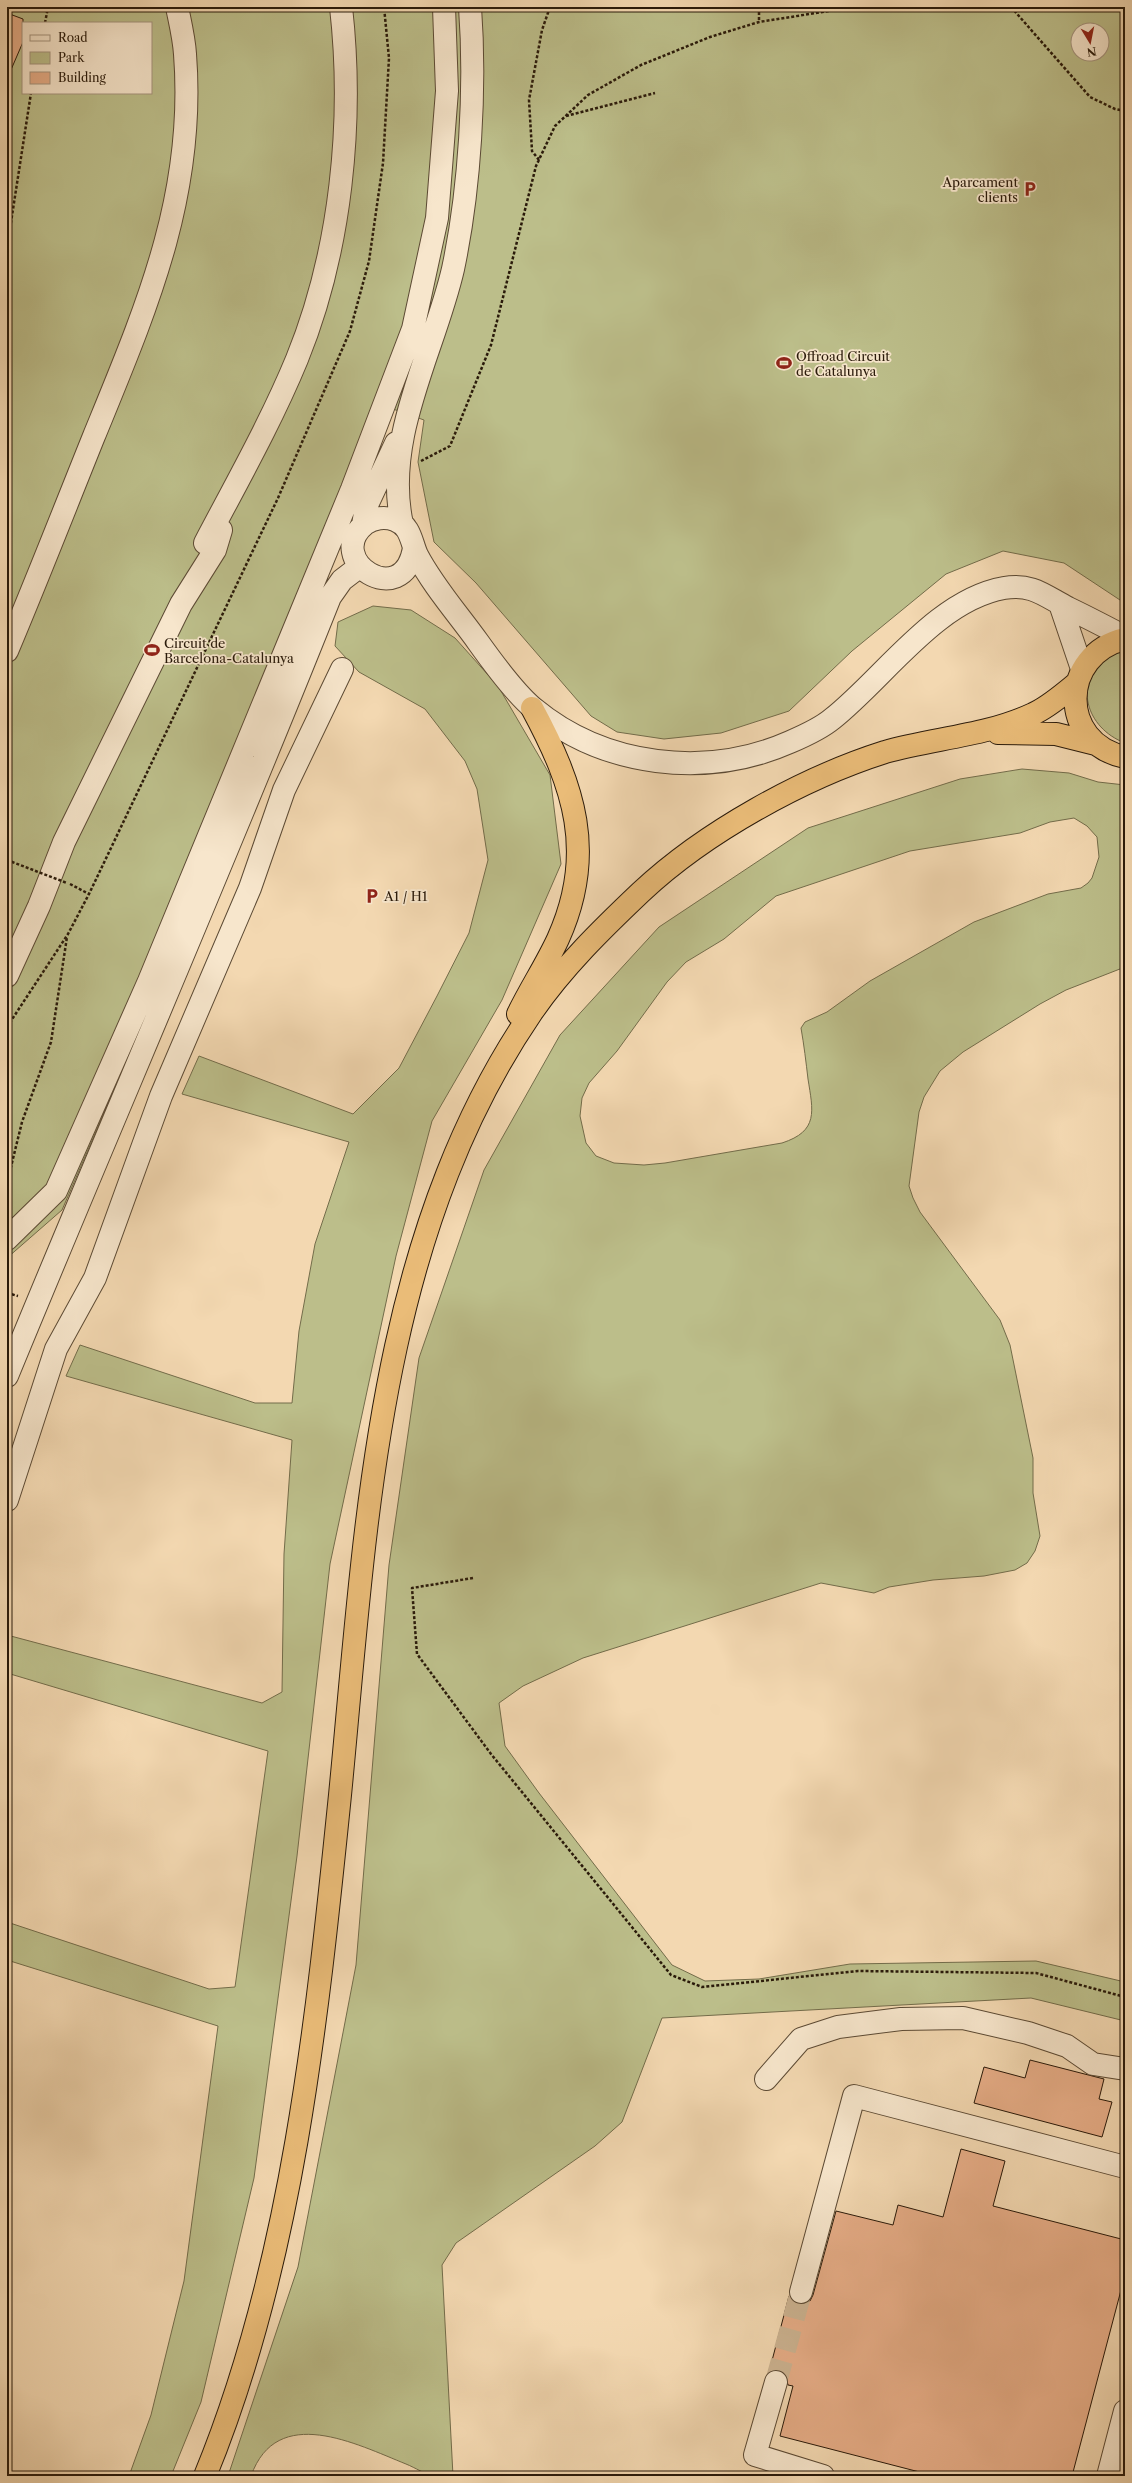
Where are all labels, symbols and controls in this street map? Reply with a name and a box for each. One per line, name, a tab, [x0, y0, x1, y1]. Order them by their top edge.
legend	[22, 22, 152, 94]
north arrow	[1070, 22, 1110, 62]
text: Road	[58, 30, 88, 45]
text: N	[1085, 44, 1098, 60]
text: Park	[58, 50, 85, 65]
text: Building	[58, 70, 106, 85]
place label: Aparcament clients	[941, 174, 1018, 205]
parking icon: Aparcament clients	[1021, 180, 1039, 198]
place label: Offroad Circuit de Catalunya	[796, 348, 890, 379]
sports icon: Offroad Circuit de Catalunya	[775, 354, 793, 372]
place label: Circuit de Barcelona-Catalunya	[164, 635, 294, 666]
sports icon: Circuit de Barcelona-Catalunya	[143, 641, 161, 659]
parking icon: A1 / H1	[363, 887, 381, 905]
place label: A1 / H1	[383, 888, 428, 904]

